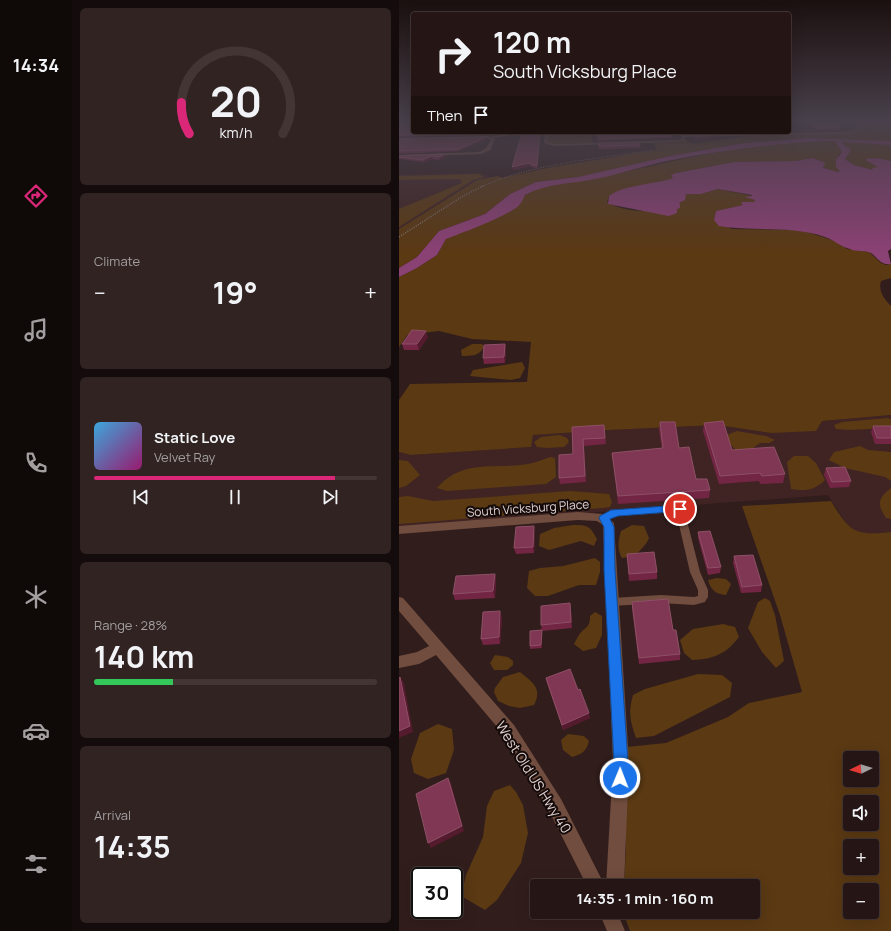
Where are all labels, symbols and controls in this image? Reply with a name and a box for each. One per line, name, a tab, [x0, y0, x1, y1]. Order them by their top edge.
text: 120 m	[493, 23, 571, 61]
icon: right	[427, 28, 479, 80]
text: 14:34	[13, 53, 59, 77]
text: South Vicksburg Place	[493, 59, 677, 83]
text: 20	[209, 73, 262, 129]
icon: arrive	[470, 104, 492, 126]
text: Then	[427, 105, 462, 126]
text: km/h	[219, 123, 252, 142]
icon: directions	[22, 182, 50, 210]
text: Climate	[94, 252, 140, 270]
text: 19°	[212, 272, 258, 313]
text: −	[94, 278, 106, 308]
text: +	[364, 278, 377, 308]
icon: music	[22, 316, 50, 344]
text: Static Love	[154, 427, 235, 448]
text: Velvet Ray	[154, 448, 215, 466]
icon: phone	[22, 449, 50, 477]
icon: previous	[130, 486, 152, 508]
icon: pause	[224, 486, 246, 508]
icon: next	[319, 486, 341, 508]
pin	[663, 492, 697, 526]
street label: South Vicksburg Place	[466, 495, 590, 521]
icon: arrive	[669, 498, 691, 520]
icon: climate	[22, 583, 50, 611]
text: Range · 28%	[94, 616, 167, 634]
text: 140 km	[94, 636, 194, 677]
icon: car	[22, 717, 50, 745]
street label: West Old US Hwy 40	[492, 717, 576, 837]
north arrow	[843, 751, 879, 787]
map controls	[843, 751, 879, 919]
position arrow	[599, 757, 641, 799]
button: sound	[843, 795, 879, 831]
text: Arrival	[94, 806, 131, 824]
text: 14:35	[94, 826, 171, 867]
button: +	[843, 839, 879, 875]
icon: filters	[22, 850, 50, 878]
speed limit sign: 30	[411, 867, 463, 919]
button: −	[843, 883, 879, 919]
text: 14:35 · 1 min · 160 m	[576, 888, 714, 909]

